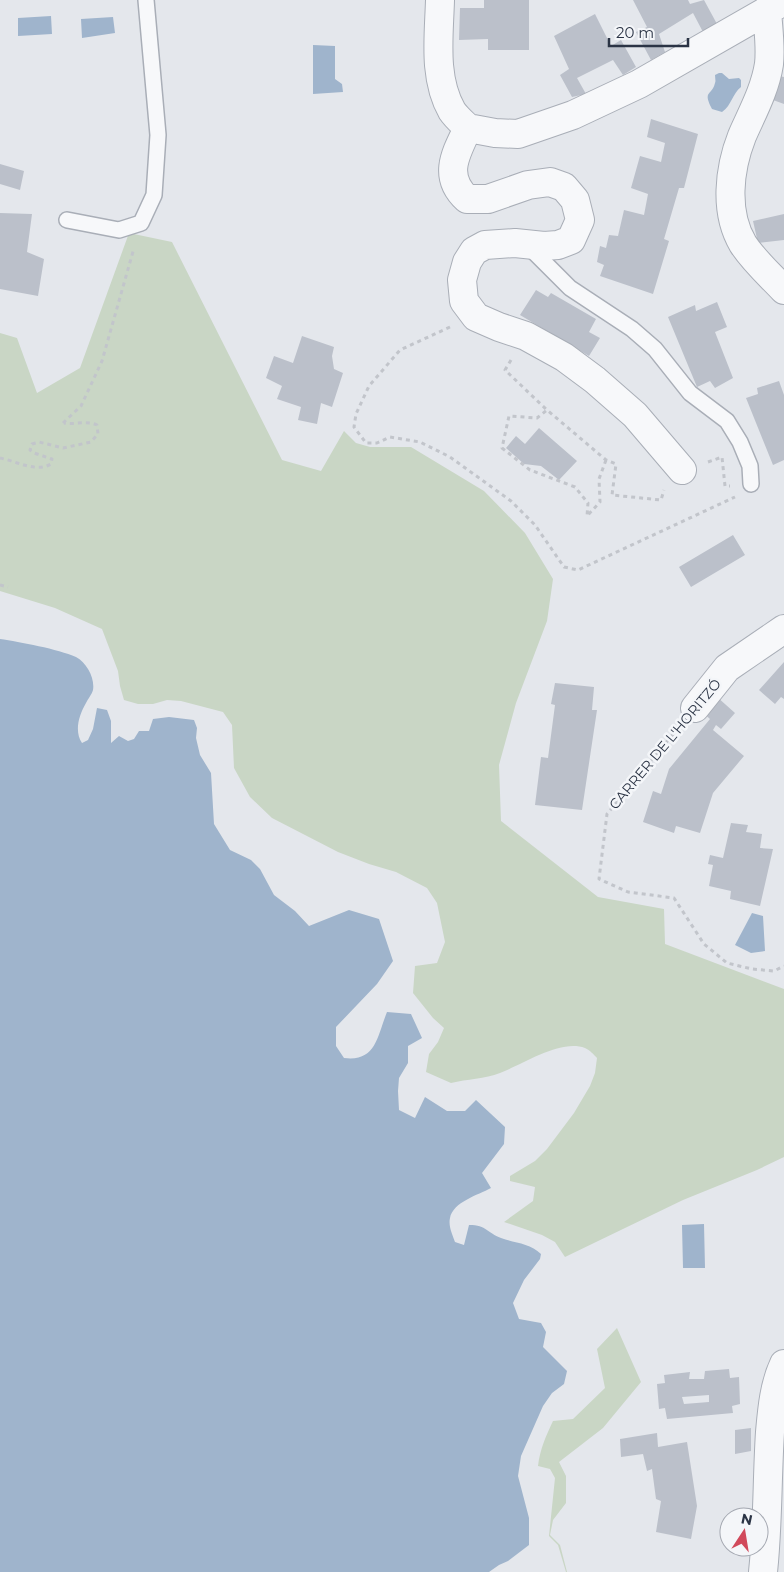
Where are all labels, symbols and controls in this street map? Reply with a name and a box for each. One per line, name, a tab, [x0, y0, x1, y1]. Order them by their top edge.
scale bar	[609, 15, 688, 47]
text: 20 m	[616, 23, 654, 42]
street label: CARRER DE L'HORITZÓ	[605, 675, 725, 813]
north arrow	[719, 1507, 769, 1557]
text: N	[739, 1509, 754, 1529]

